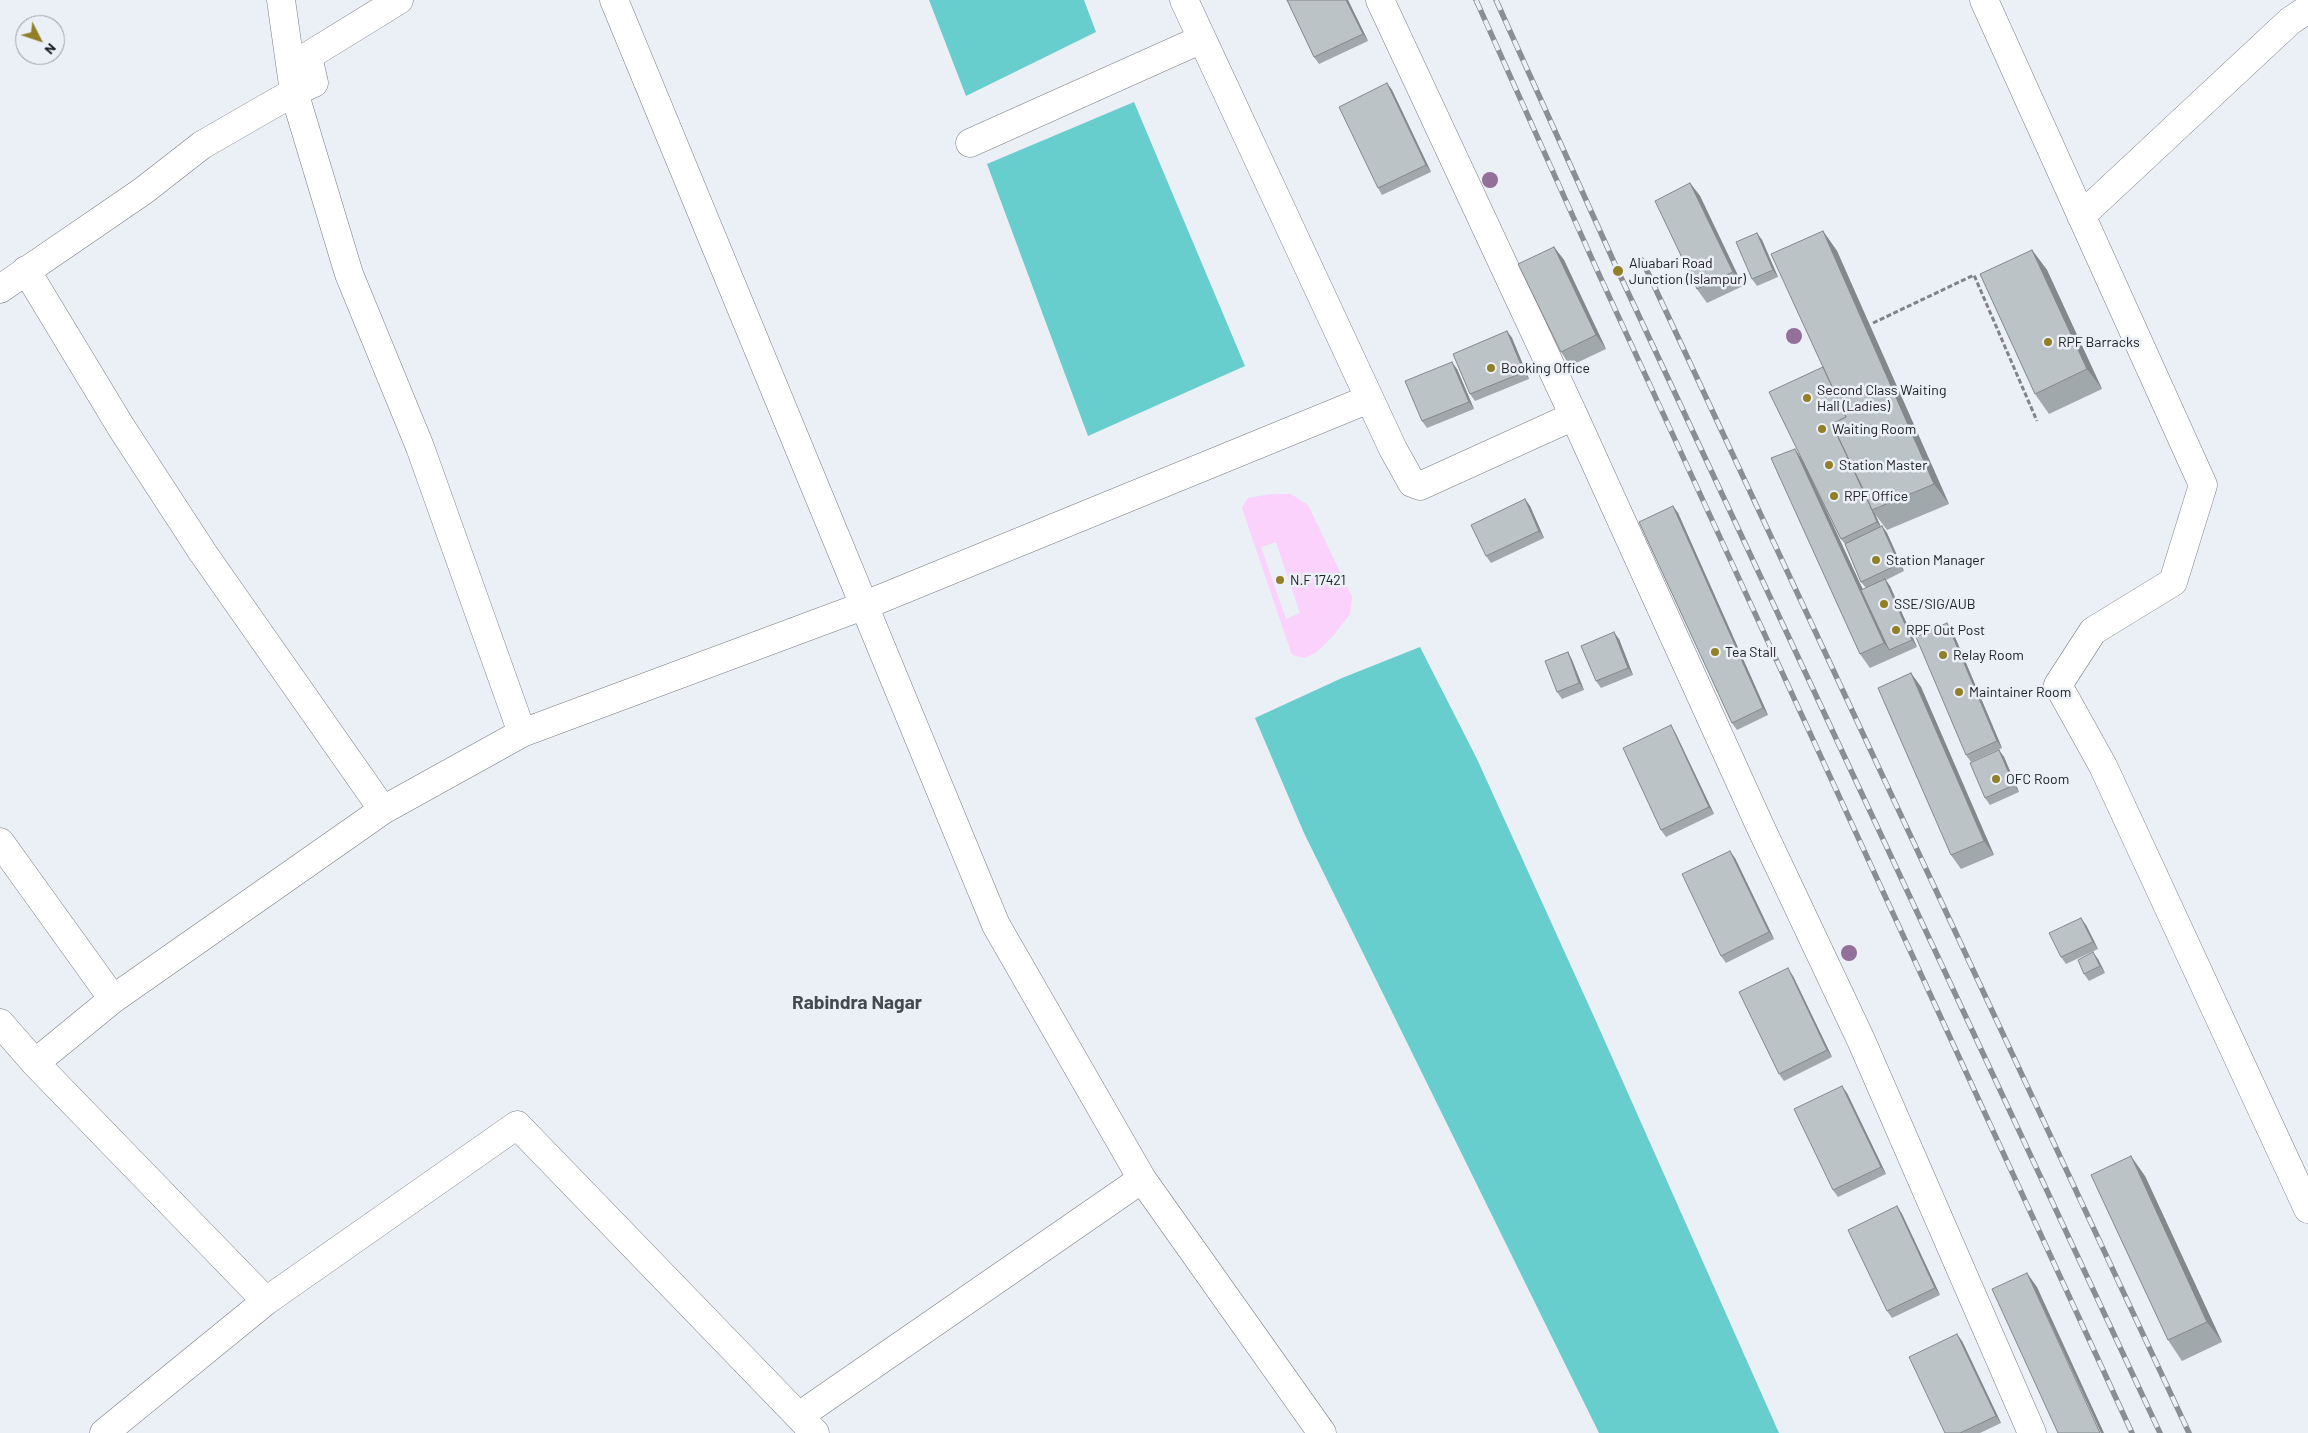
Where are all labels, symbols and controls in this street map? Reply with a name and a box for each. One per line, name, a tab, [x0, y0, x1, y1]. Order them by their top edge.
north arrow	[15, 15, 65, 65]
text: N	[41, 40, 60, 59]
place label: Aluabari Road Junction (Islampur)	[1629, 255, 1746, 288]
marker: Aluabari Road Junction (Islampur)	[1611, 264, 1625, 278]
place label: RPF Barracks	[2058, 334, 2140, 350]
marker: RPF Barracks	[2042, 336, 2054, 348]
place label: Booking Office	[1501, 360, 1590, 376]
marker: Booking Office	[1485, 362, 1497, 374]
place label: Second Class Waiting Hall (Ladies)	[1817, 382, 1946, 414]
marker: Second Class Waiting Hall (Ladies)	[1801, 392, 1813, 404]
place label: Waiting Room	[1832, 421, 1916, 437]
marker: Waiting Room	[1816, 423, 1828, 435]
place label: Station Master	[1839, 457, 1927, 473]
marker: Station Master	[1823, 459, 1835, 471]
place label: RPF Office	[1844, 488, 1908, 504]
marker: RPF Office	[1828, 490, 1840, 502]
place label: Station Manager	[1886, 552, 1985, 568]
marker: Station Manager	[1870, 554, 1882, 566]
place label: N.F 17421	[1290, 572, 1346, 588]
marker: N.F 17421	[1274, 574, 1286, 586]
place label: SSE/SIG/AUB	[1894, 596, 1976, 612]
marker: SSE/SIG/AUB	[1878, 598, 1890, 610]
place label: RPF Out Post	[1906, 622, 1985, 638]
marker: RPF Out Post	[1890, 624, 1902, 636]
place label: Tea Stall	[1725, 644, 1776, 660]
marker: Tea Stall	[1709, 646, 1721, 658]
place label: Relay Room	[1953, 647, 2024, 663]
marker: Relay Room	[1937, 649, 1949, 661]
place label: Maintainer Room	[1969, 684, 2071, 700]
marker: Maintainer Room	[1953, 686, 1965, 698]
place label: OFC Room	[2006, 771, 2069, 787]
marker: OFC Room	[1990, 773, 2002, 785]
district label: Rabindra Nagar	[792, 992, 922, 1014]

